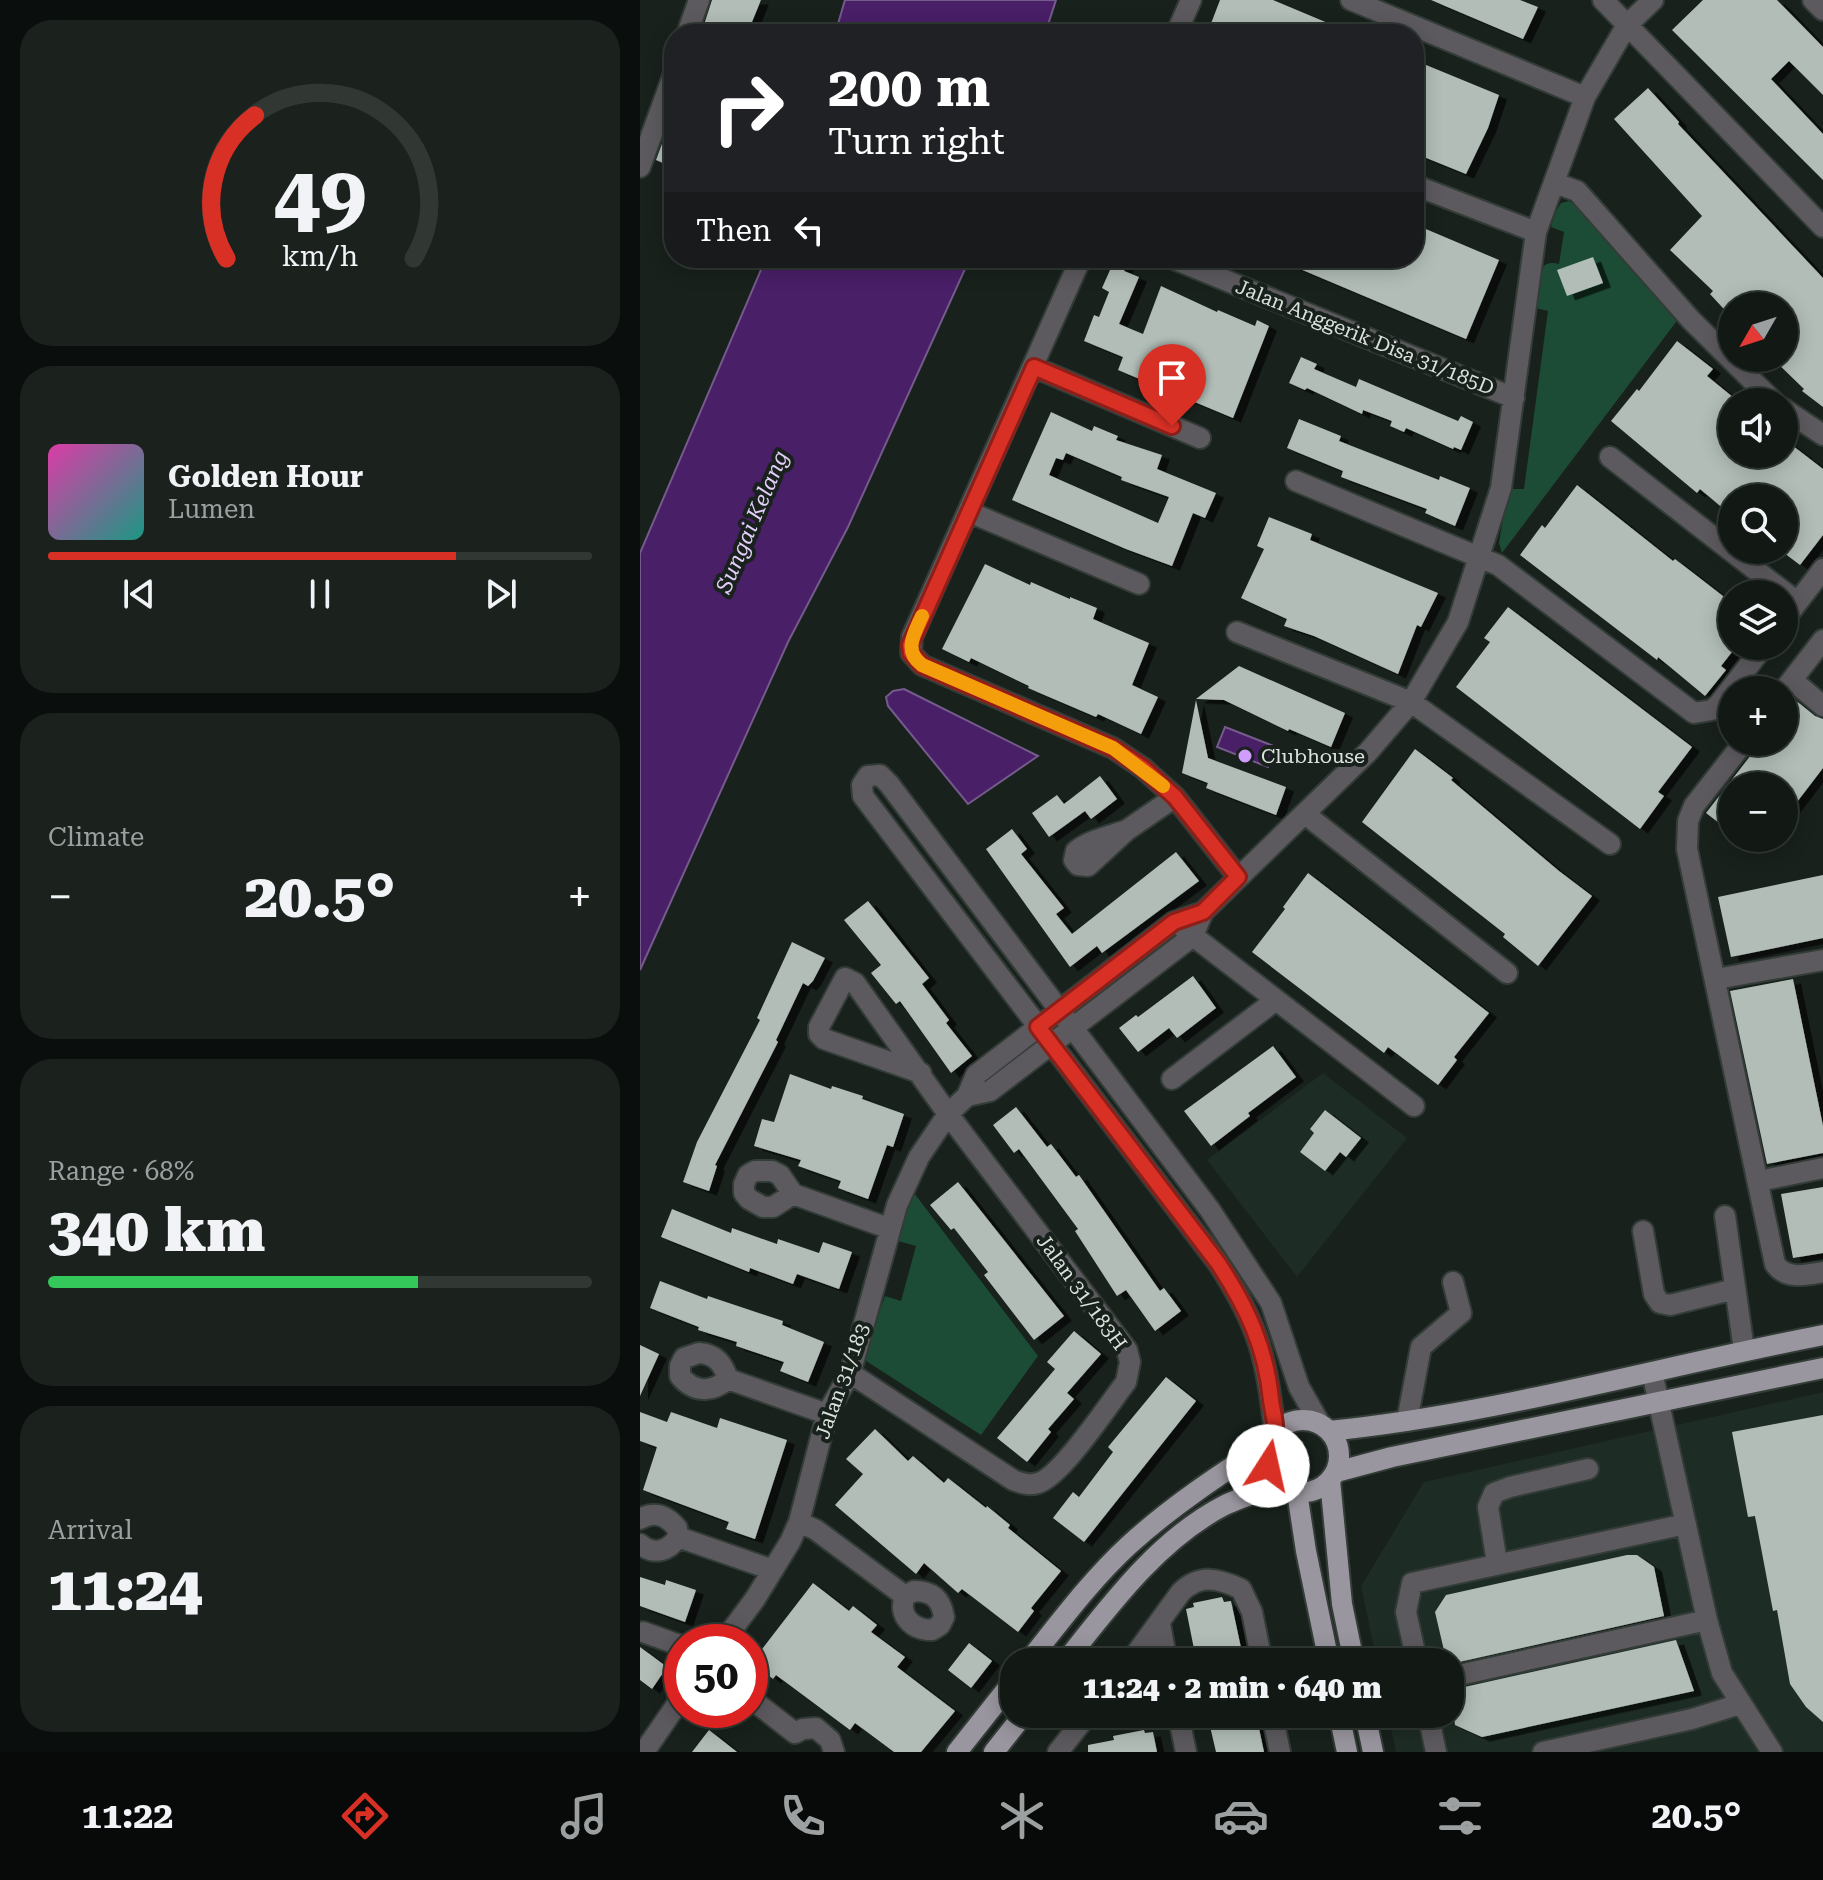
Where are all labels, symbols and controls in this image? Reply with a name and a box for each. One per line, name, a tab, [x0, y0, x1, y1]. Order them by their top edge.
text: 200 m	[828, 54, 990, 120]
icon: right	[696, 56, 800, 160]
text: Turn right	[828, 121, 1005, 163]
text: 49	[273, 148, 367, 245]
icon: left	[787, 208, 831, 252]
text: Then	[696, 213, 771, 248]
text: km/h	[282, 239, 358, 273]
street label: Jalan Anggerik Disa 31/185D	[1232, 274, 1498, 400]
north arrow	[1718, 292, 1798, 372]
map controls	[1718, 292, 1798, 852]
pin	[1138, 344, 1206, 426]
icon: arrive	[1150, 356, 1194, 400]
button: sound	[1718, 388, 1798, 468]
water label: Sungai Kelang	[710, 447, 793, 598]
text: Golden Hour	[168, 459, 363, 494]
button: search	[1718, 484, 1798, 564]
text: Lumen	[168, 494, 255, 524]
icon: previous	[117, 572, 161, 616]
icon: pause	[298, 572, 342, 616]
icon: next	[479, 572, 523, 616]
button: layers	[1718, 580, 1798, 660]
button: +	[1718, 676, 1798, 756]
place label: Clubhouse	[1261, 744, 1365, 768]
marker: Clubhouse	[1236, 747, 1254, 765]
button: −	[1718, 772, 1798, 852]
text: Climate	[48, 822, 144, 852]
text: 20.5°	[245, 861, 395, 932]
text: −	[48, 871, 73, 923]
text: +	[567, 871, 592, 923]
text: Range · 68%	[48, 1156, 194, 1186]
text: 340 km	[48, 1195, 265, 1266]
street label: Jalan 31/183H	[1032, 1229, 1132, 1355]
street label: Jalan 31/183	[810, 1320, 874, 1442]
position arrow	[1226, 1424, 1310, 1508]
text: Arrival	[48, 1515, 133, 1545]
text: 11:24	[48, 1554, 202, 1625]
speed limit sign: 50	[664, 1624, 768, 1728]
text: 11:24 · 2 min · 640 m	[1082, 1670, 1382, 1705]
icon: directions	[337, 1788, 393, 1844]
icon: music	[556, 1788, 612, 1844]
icon: phone	[775, 1788, 831, 1844]
icon: climate	[994, 1788, 1050, 1844]
icon: car	[1213, 1788, 1269, 1844]
icon: filters	[1432, 1788, 1488, 1844]
text: 11:22	[82, 1795, 174, 1837]
text: 20.5°	[1652, 1795, 1741, 1837]

